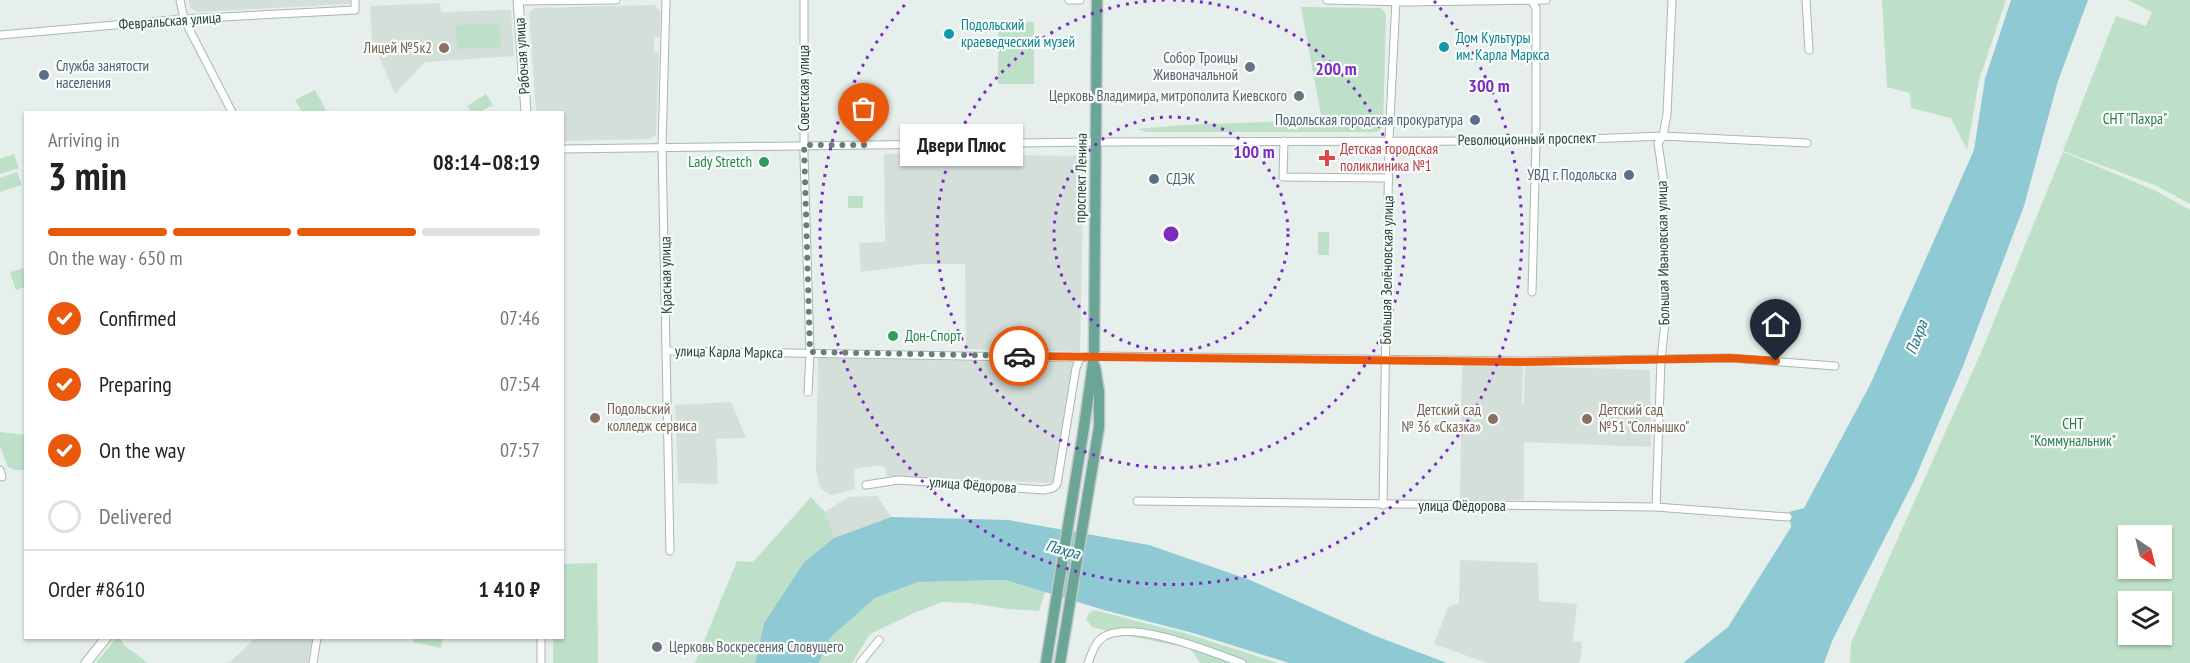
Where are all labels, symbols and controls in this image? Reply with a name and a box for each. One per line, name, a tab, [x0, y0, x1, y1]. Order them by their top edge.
street label: Февральская улица	[118, 7, 222, 34]
place label: Подольский краеведческий музей	[961, 15, 1075, 51]
street label: Рабочая улица	[509, 17, 534, 95]
marker: Подольский краеведческий музей	[942, 27, 956, 41]
place label: Дом Культуры им. Карла Маркса	[1456, 28, 1550, 64]
place label: Лицей №5к2	[363, 38, 432, 57]
marker: Дом Культуры им. Карла Маркса	[1437, 40, 1451, 54]
marker: Лицей №5к2	[437, 41, 451, 55]
street label: Советская улица	[794, 45, 813, 131]
place label: Собор Троицы Живоначальной	[1152, 48, 1238, 84]
place label: Служба занятости населения	[56, 56, 149, 92]
text: 200 m	[1315, 57, 1357, 80]
marker: Собор Троицы Живоначальной	[1243, 60, 1257, 74]
marker: Служба занятости населения	[37, 68, 51, 82]
text: 300 m	[1468, 74, 1510, 97]
pin	[838, 83, 889, 145]
place label: Церковь Владимира, митрополита Киевского	[1049, 86, 1287, 105]
marker: Церковь Владимира, митрополита Киевского	[1292, 89, 1306, 103]
icon: bag	[847, 92, 880, 125]
park label: СНТ "Пахра"	[2103, 109, 2167, 128]
place label: Подольская городская прокуратура	[1275, 110, 1463, 129]
marker: Подольская городская прокуратура	[1468, 113, 1482, 127]
callout: Двери Плюс	[900, 124, 1023, 166]
text: Arriving in	[48, 127, 120, 153]
street label: Революционный проспект	[1458, 128, 1597, 149]
text: Двери Плюс	[917, 132, 1006, 158]
street label: проспект Ленина	[1070, 133, 1091, 223]
place label: Детская городская поликлиника №1	[1340, 139, 1438, 175]
text: 100 m	[1233, 140, 1275, 163]
text: 08:14–08:19	[433, 148, 540, 176]
marker: Детская городская поликлиника №1	[1318, 149, 1336, 167]
text: 3 min	[48, 150, 127, 201]
place label: Lady Stretch	[688, 152, 752, 171]
marker: Lady Stretch	[757, 155, 771, 169]
place label: УВД г. Подольска	[1527, 165, 1617, 184]
marker: УВД г. Подольска	[1622, 168, 1636, 182]
place label: СДЭК	[1166, 169, 1196, 188]
marker: СДЭК	[1147, 172, 1161, 186]
street label: Большая Ивановская улица	[1652, 180, 1673, 326]
street label: Большая Зелёновская улица	[1376, 195, 1397, 345]
centre of rings	[1161, 224, 1181, 244]
street label: Красная улица	[655, 236, 676, 314]
text: On the way · 650 m	[48, 245, 183, 271]
pin	[1750, 299, 1801, 361]
icon: check	[48, 302, 81, 335]
text: Confirmed	[99, 304, 176, 332]
text: 07:46	[500, 305, 540, 331]
icon: home	[1759, 308, 1792, 341]
water label: Пахра	[1900, 316, 1932, 357]
place label: Дон-Спорт	[905, 326, 961, 345]
courier	[989, 326, 1049, 386]
marker: Дон-Спорт	[886, 329, 900, 343]
icon: car	[1003, 340, 1036, 373]
street label: улица Карла Маркса	[675, 341, 783, 362]
icon: check	[48, 368, 81, 401]
text: Preparing	[99, 370, 172, 398]
text: 07:54	[500, 371, 540, 397]
place label: Подольский колледж сервиса	[607, 399, 697, 435]
place label: Детский сад № 36 «Сказка»	[1401, 400, 1481, 436]
place label: Детский сад №51 "Солнышко"	[1599, 400, 1689, 436]
marker: Подольский колледж сервиса	[588, 411, 602, 425]
marker: Детский сад № 36 «Сказка»	[1486, 412, 1500, 426]
marker: Детский сад №51 "Солнышко"	[1580, 412, 1594, 426]
park label: СНТ "Коммунальник"	[2030, 414, 2116, 450]
icon: check	[48, 434, 81, 467]
text: On the way	[99, 436, 185, 464]
text: 07:57	[500, 437, 540, 463]
street label: улица Фёдорова	[929, 472, 1017, 497]
street label: улица Фёдорова	[1418, 496, 1506, 515]
text: Delivered	[99, 502, 172, 530]
north arrow	[2118, 525, 2172, 579]
map controls	[2118, 525, 2172, 645]
water label: Пахра	[1044, 535, 1084, 564]
text: Order #8610	[48, 575, 145, 603]
text: 1 410 ₽	[478, 575, 540, 603]
button: layers	[2118, 591, 2172, 645]
place label: Церковь Воскресения Словущего	[669, 637, 844, 656]
marker: Церковь Воскресения Словущего	[650, 640, 664, 654]

